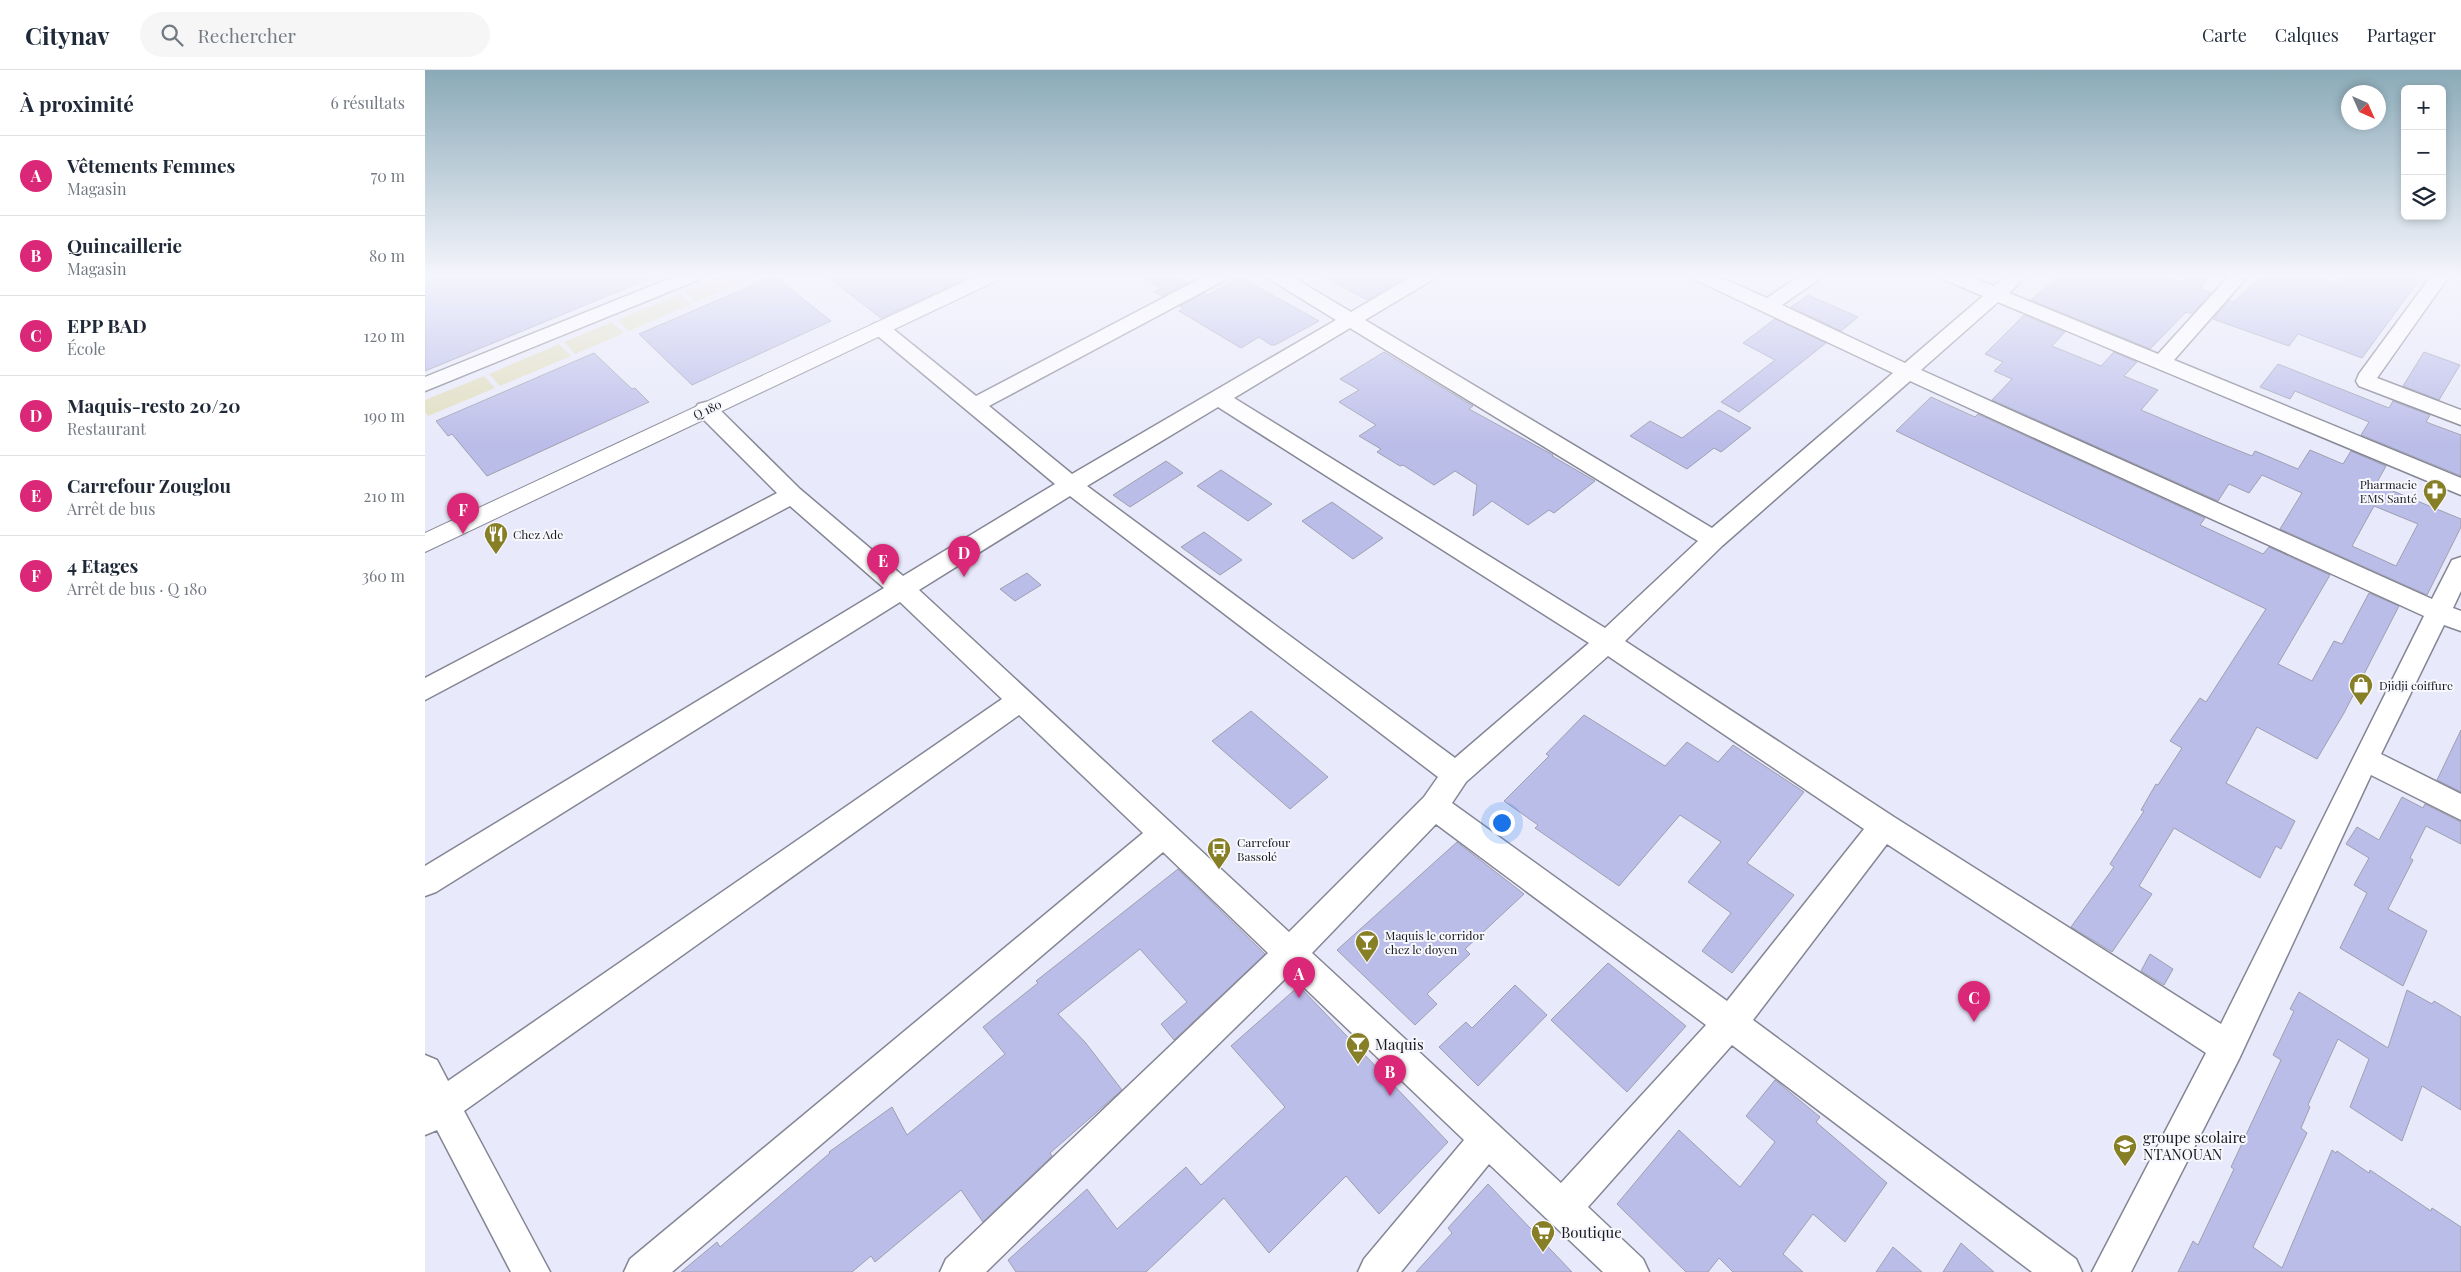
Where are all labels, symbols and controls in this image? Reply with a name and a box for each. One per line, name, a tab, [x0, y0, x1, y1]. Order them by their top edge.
search box	[140, 12, 490, 57]
text: Citynav	[25, 19, 110, 51]
icon: search	[158, 21, 186, 49]
text: Rechercher	[198, 22, 296, 48]
text: Carte	[2202, 23, 2247, 47]
text: Calques	[2275, 23, 2339, 47]
text: Partager	[2367, 23, 2436, 47]
north arrow	[2341, 85, 2386, 130]
map controls	[2401, 85, 2446, 220]
button: +	[2401, 85, 2446, 130]
text: À proximité	[20, 89, 134, 117]
text: 6 résultats	[330, 92, 405, 113]
button: −	[2401, 130, 2446, 175]
text: Vêtements Femmes	[67, 152, 235, 178]
text: A	[31, 165, 41, 186]
text: 70 m	[371, 165, 405, 186]
button: layers	[2401, 175, 2446, 220]
text: Magasin	[67, 178, 126, 199]
text: Quincaillerie	[67, 232, 182, 258]
text: B	[31, 245, 41, 266]
text: 80 m	[369, 245, 405, 266]
text: Magasin	[67, 258, 126, 279]
text: EPP BAD	[67, 312, 147, 338]
text: C	[30, 325, 42, 346]
text: 120 m	[364, 325, 405, 346]
text: École	[67, 338, 106, 359]
text: Maquis-resto 20/20	[67, 392, 240, 418]
street label: Q 180	[690, 395, 724, 423]
text: D	[30, 405, 42, 426]
text: 190 m	[363, 405, 405, 426]
text: Restaurant	[67, 418, 146, 439]
text: Carrefour Zouglou	[67, 472, 231, 498]
place label: Pharmacie EMS Santé	[2360, 476, 2417, 506]
pharmacy icon: Pharmacie EMS Santé	[2422, 478, 2448, 512]
text: E	[31, 485, 41, 506]
text: 210 m	[364, 485, 405, 506]
pin: F	[447, 493, 479, 534]
text: Arrêt de bus	[67, 498, 155, 519]
restaurant icon: Chez Ade	[483, 521, 509, 555]
place label: Chez Ade	[513, 526, 563, 542]
pin: D	[948, 536, 980, 577]
pin: E	[867, 544, 899, 585]
text: 4 Etages	[67, 552, 138, 578]
text: F	[31, 565, 41, 586]
text: 360 m	[362, 565, 405, 586]
text: Arrêt de bus · Q 180	[67, 578, 207, 599]
shop icon: Djidji coiffure	[2348, 672, 2374, 706]
place label: Djidji coiffure	[2379, 677, 2453, 693]
your location	[1489, 810, 1515, 836]
place label: Carrefour Bassolé	[1237, 834, 1291, 864]
bus stop icon: Carrefour Bassolé	[1206, 836, 1232, 870]
place label: Maquis le corridor chez le doyen	[1385, 927, 1485, 957]
bar icon: Maquis le corridor chez le doyen	[1354, 929, 1380, 963]
pin: A	[1283, 957, 1315, 998]
pin: C	[1958, 981, 1990, 1022]
bar icon: Maquis	[1345, 1031, 1371, 1065]
place label: Maquis	[1375, 1034, 1424, 1054]
pin: B	[1374, 1055, 1406, 1096]
place label: groupe scolaire NTANOUAN	[2143, 1127, 2246, 1164]
school or university icon: groupe scolaire NTANOUAN	[2112, 1133, 2138, 1167]
supermarket icon: Boutique	[1530, 1219, 1556, 1253]
place label: Boutique	[1561, 1222, 1622, 1242]

